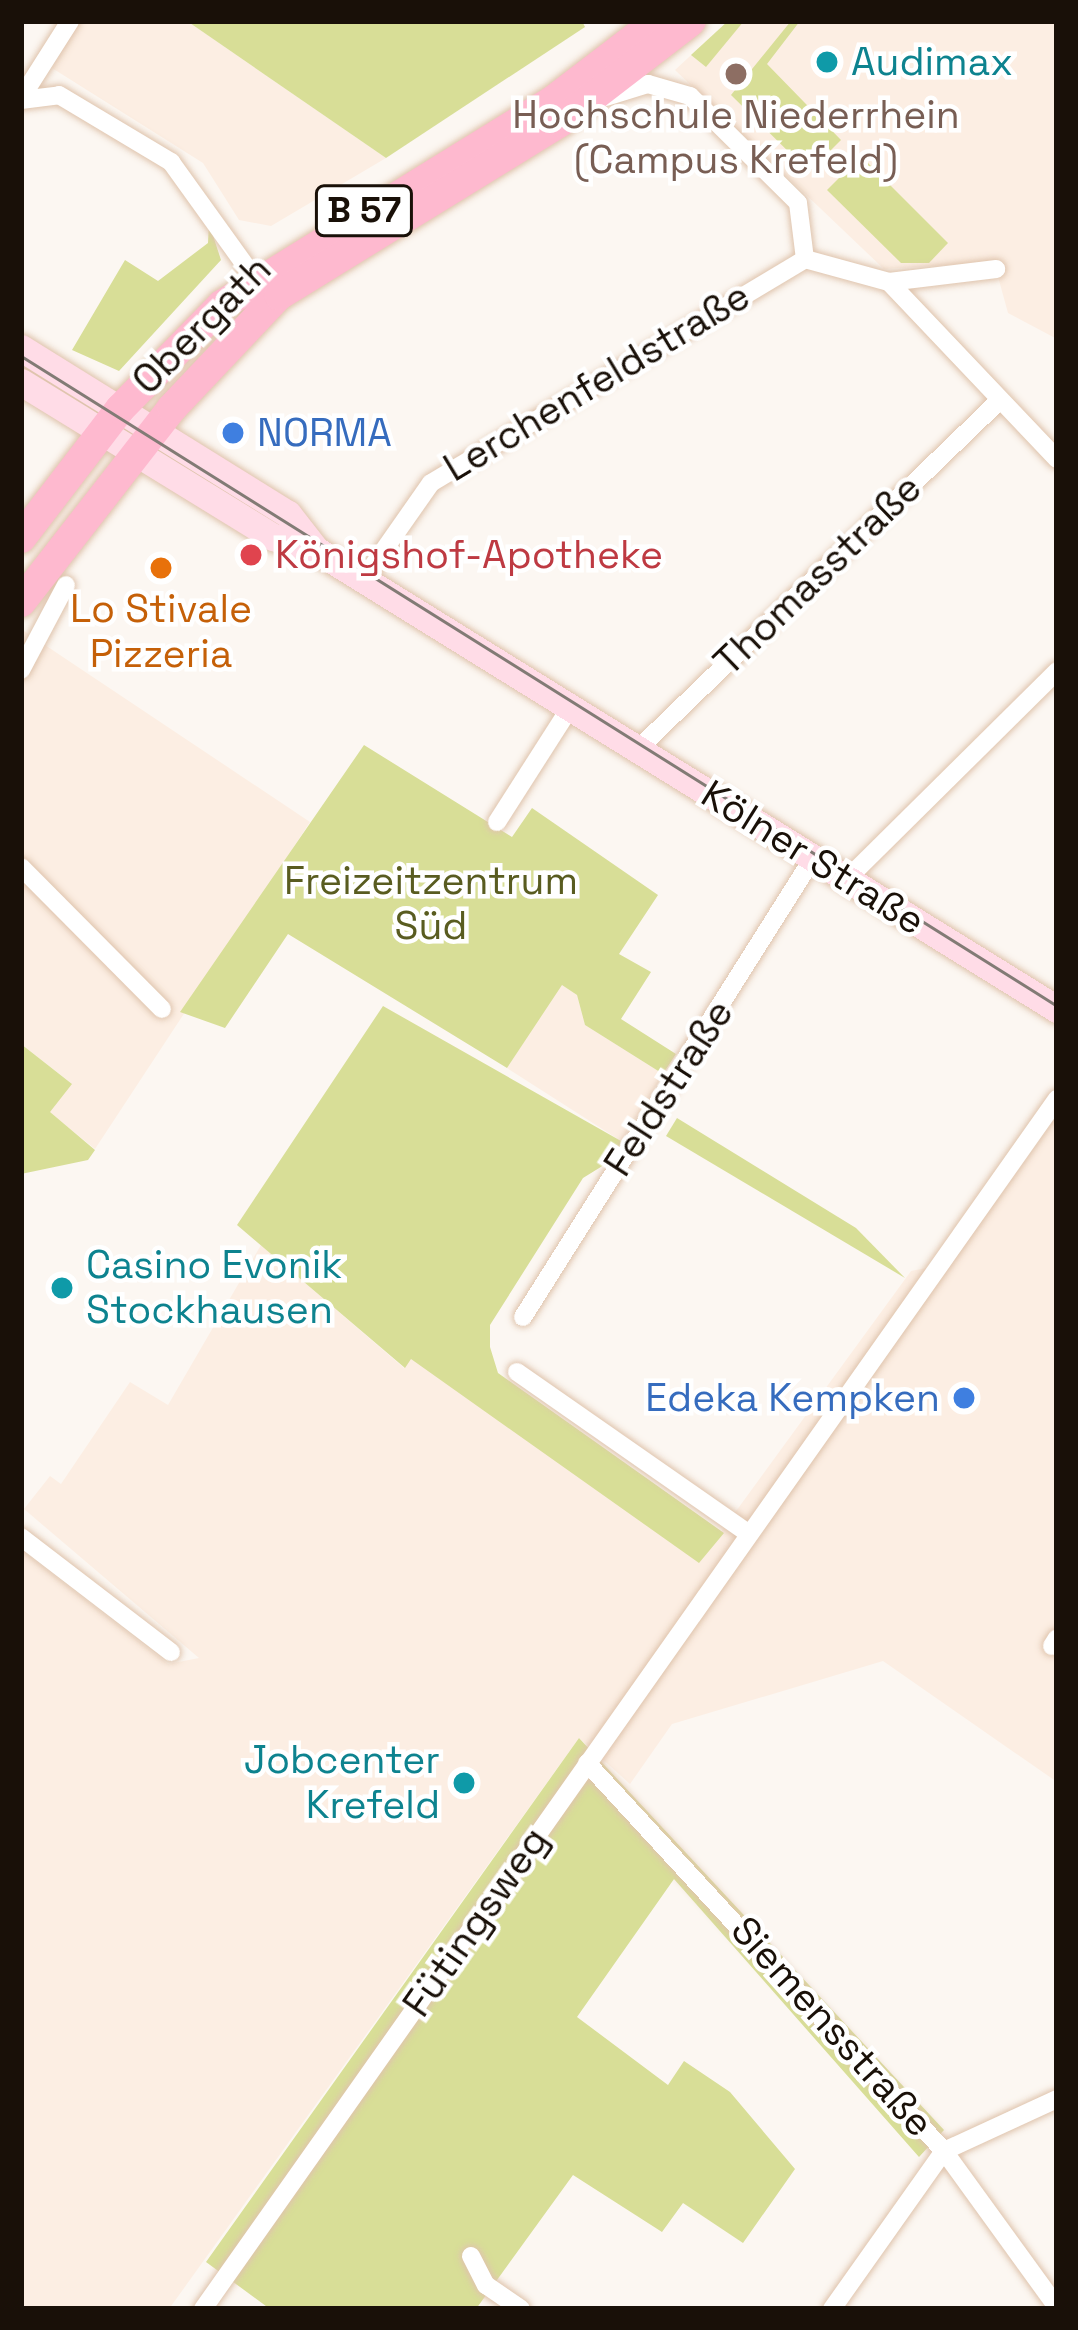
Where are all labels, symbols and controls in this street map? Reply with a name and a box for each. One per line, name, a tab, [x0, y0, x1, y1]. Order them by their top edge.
place label: Audimax	[851, 39, 1013, 85]
marker: Audimax	[814, 49, 840, 75]
marker: Hochschule Niederrhein (Campus Krefeld)	[723, 61, 749, 87]
place label: Hochschule Niederrhein (Campus Krefeld)	[512, 93, 960, 184]
road number: B 57	[313, 181, 415, 241]
street label: Obergath	[123, 246, 281, 404]
street label: Lerchenfeldstraße	[436, 272, 758, 492]
place label: NORMA	[257, 410, 392, 456]
marker: NORMA	[220, 420, 246, 446]
street label: Thomasstraße	[705, 465, 931, 685]
place label: Königshof-Apotheke	[275, 532, 663, 578]
marker: Königshof-Apotheke	[238, 542, 264, 568]
marker: Lo Stivale Pizzeria	[148, 555, 174, 581]
place label: Lo Stivale Pizzeria	[70, 587, 252, 678]
street label: Kölner Straße	[693, 771, 933, 945]
park label: Freizeitzentrum Süd	[284, 859, 578, 950]
street label: Feldstraße	[595, 991, 743, 1185]
place label: Casino Evonik Stockhausen	[86, 1243, 342, 1334]
marker: Casino Evonik Stockhausen	[49, 1275, 75, 1301]
place label: Edeka Kempken	[645, 1375, 940, 1421]
marker: Edeka Kempken	[951, 1385, 977, 1411]
place label: Jobcenter Krefeld	[244, 1738, 440, 1829]
marker: Jobcenter Krefeld	[451, 1770, 477, 1796]
street label: Fütingsweg	[394, 1818, 558, 2026]
street label: Siemensstraße	[721, 1907, 943, 2147]

